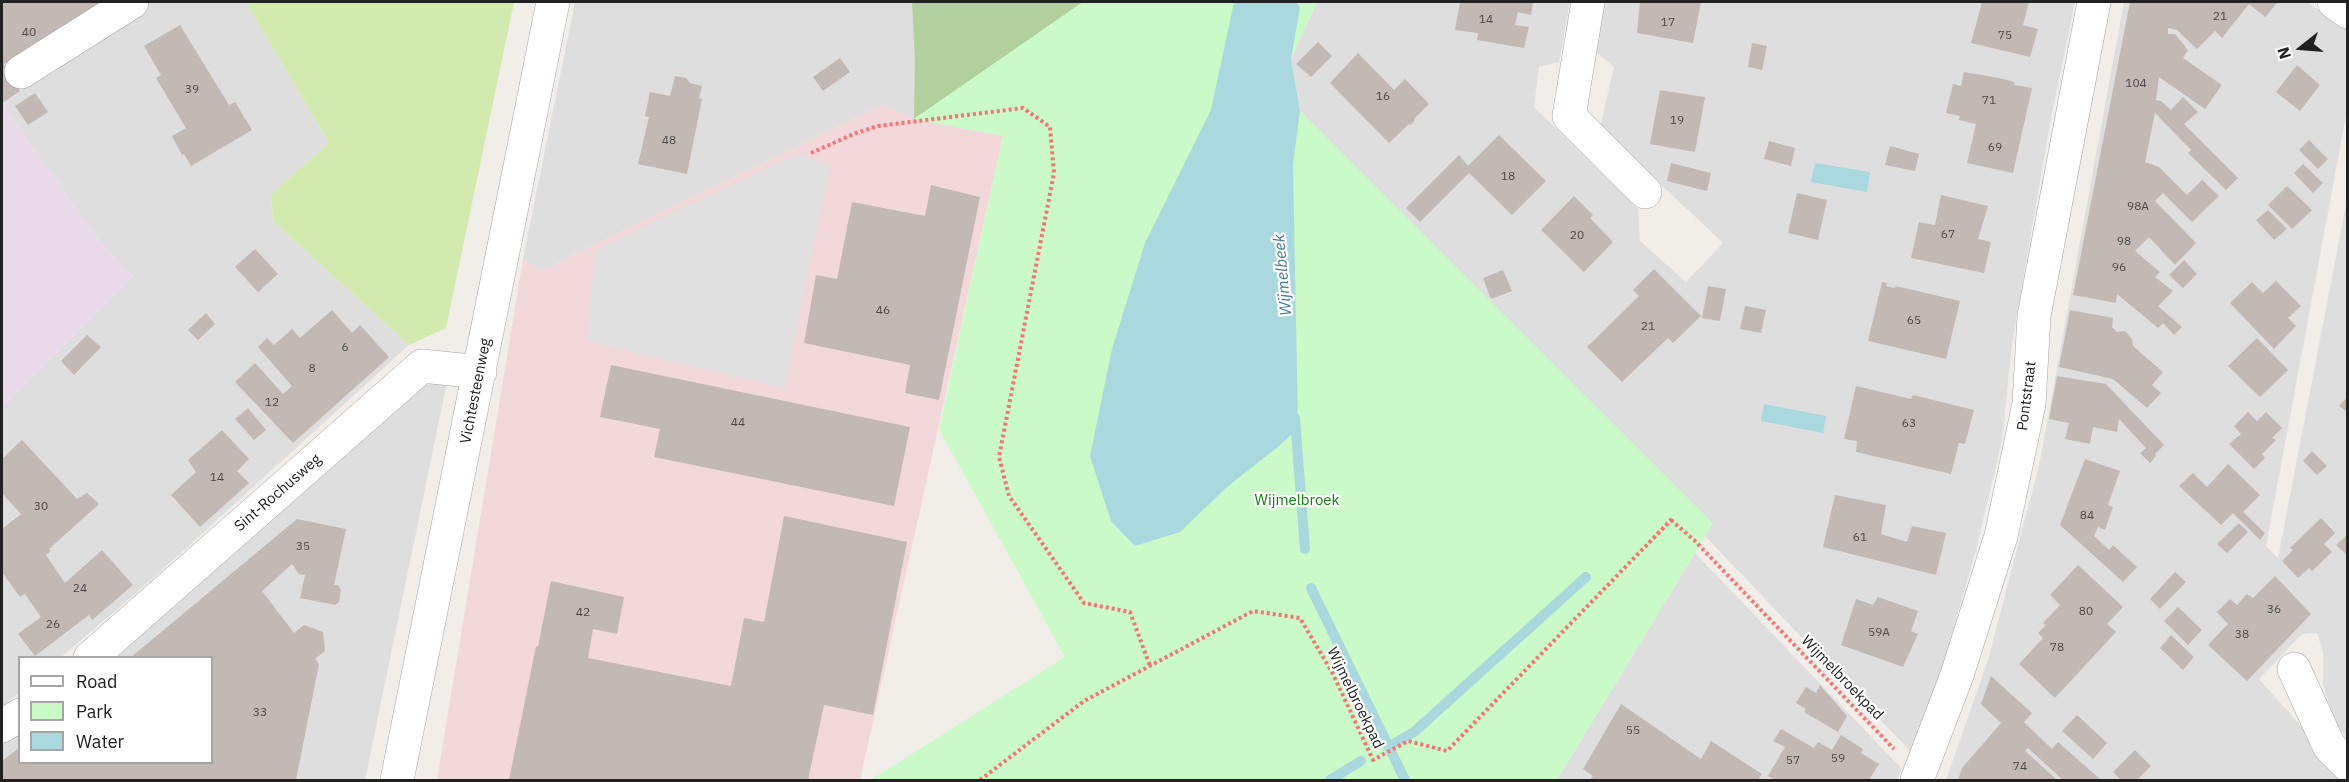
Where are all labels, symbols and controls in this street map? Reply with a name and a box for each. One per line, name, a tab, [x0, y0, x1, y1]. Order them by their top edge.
house number: 21	[2213, 10, 2227, 24]
house number: 14	[1479, 13, 1493, 27]
house number: 17	[1661, 16, 1675, 30]
north arrow	[2271, 18, 2331, 78]
house number: 40	[22, 26, 36, 40]
house number: 75	[1998, 29, 2012, 43]
text: N	[2273, 45, 2295, 62]
house number: 104	[2125, 77, 2147, 91]
house number: 39	[185, 83, 199, 97]
house number: 16	[1376, 90, 1390, 104]
house number: 71	[1982, 94, 1996, 108]
house number: 19	[1670, 114, 1684, 128]
house number: 48	[662, 134, 676, 148]
house number: 69	[1988, 141, 2002, 155]
house number: 18	[1501, 170, 1515, 184]
house number: 98A	[2127, 200, 2149, 214]
house number: 67	[1941, 228, 1955, 242]
house number: 20	[1570, 229, 1584, 243]
water label: Wijmelbeek	[1270, 233, 1296, 317]
house number: 98	[2117, 235, 2131, 249]
house number: 96	[2112, 261, 2126, 275]
house number: 46	[876, 304, 890, 318]
house number: 65	[1907, 314, 1921, 328]
house number: 21	[1641, 320, 1655, 334]
street label: Vichtesteenweg	[457, 337, 495, 445]
house number: 6	[341, 341, 349, 355]
street label: Pontstraat	[2014, 360, 2040, 432]
house number: 8	[308, 362, 316, 376]
house number: 12	[265, 396, 279, 410]
house number: 44	[731, 416, 745, 430]
house number: 63	[1902, 417, 1916, 431]
street label: Sint-Rochusweg	[231, 450, 325, 536]
house number: 14	[210, 471, 224, 485]
park label: Wijmelbroek	[1255, 492, 1339, 510]
house number: 30	[34, 500, 48, 514]
house number: 84	[2080, 509, 2094, 523]
house number: 61	[1853, 531, 1867, 545]
house number: 35	[296, 540, 310, 554]
house number: 24	[73, 582, 87, 596]
house number: 36	[2267, 603, 2281, 617]
house number: 80	[2079, 605, 2093, 619]
house number: 42	[576, 606, 590, 620]
house number: 26	[46, 618, 60, 632]
house number: 59A	[1868, 626, 1890, 640]
house number: 38	[2235, 628, 2249, 642]
street label: Wijmelbroekpad	[1797, 632, 1887, 724]
house number: 78	[2050, 641, 2064, 655]
street label: Wijmelbroekpad	[1323, 644, 1387, 752]
legend	[18, 656, 213, 764]
text: Road	[76, 670, 117, 693]
text: Park	[76, 700, 112, 723]
house number: 33	[253, 706, 267, 720]
house number: 55	[1626, 724, 1640, 738]
text: Water	[76, 730, 124, 753]
house number: 59	[1831, 752, 1845, 766]
house number: 57	[1786, 754, 1800, 768]
house number: 74	[2013, 760, 2027, 774]

